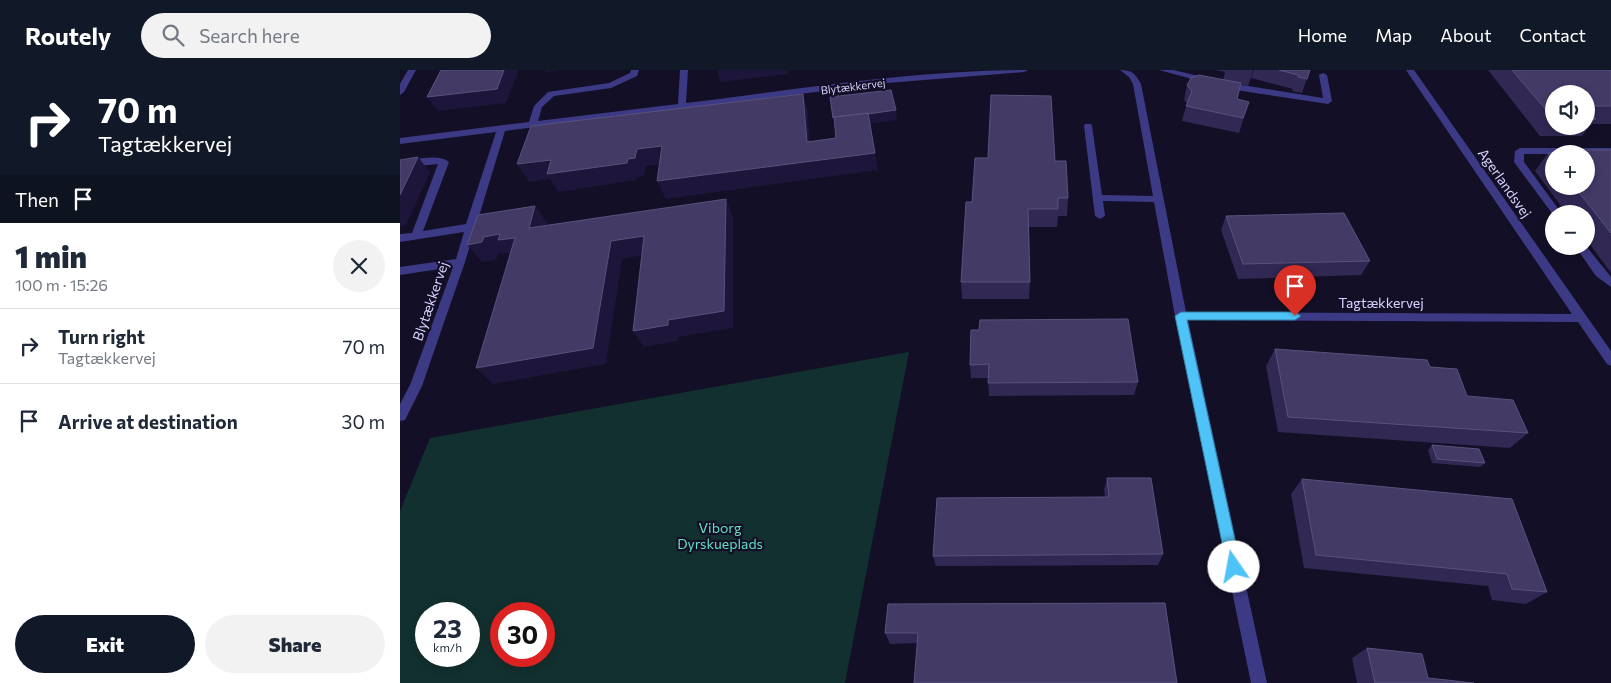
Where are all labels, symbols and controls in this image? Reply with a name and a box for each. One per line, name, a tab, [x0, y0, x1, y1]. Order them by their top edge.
search box	[141, 13, 491, 58]
text: Routely	[25, 21, 111, 50]
icon: search	[159, 21, 187, 49]
text: Search here	[199, 24, 300, 47]
text: Home	[1298, 24, 1347, 46]
text: Map	[1375, 24, 1412, 46]
text: About	[1440, 24, 1492, 46]
text: Contact	[1520, 24, 1586, 46]
street label: Blytækkervej	[820, 76, 886, 96]
map controls	[1545, 85, 1595, 255]
button: sound	[1545, 85, 1595, 135]
text: 70 m	[98, 87, 178, 130]
icon: right	[15, 90, 80, 155]
text: Tagtækkervej	[98, 130, 232, 157]
street label: Agerlandsvej	[1475, 145, 1535, 221]
button: +	[1545, 145, 1595, 195]
icon: arrive	[69, 185, 97, 213]
text: Then	[15, 188, 59, 211]
button: −	[1545, 205, 1595, 255]
text: 1 min	[15, 237, 87, 274]
button: close	[333, 240, 385, 292]
street label: Blytækkervej	[408, 259, 452, 343]
pin	[1274, 265, 1316, 316]
icon: arrive	[1281, 272, 1309, 300]
text: 100 m · 15:26	[15, 275, 108, 294]
street label: Tagtækkervej	[1338, 294, 1424, 311]
text: Turn right	[58, 325, 145, 348]
icon: right	[15, 332, 43, 360]
text: 70 m	[342, 335, 385, 358]
text: Tagtækkervej	[58, 348, 156, 367]
icon: arrive	[15, 407, 43, 435]
text: Arrive at destination	[58, 410, 238, 433]
text: 30 m	[342, 410, 385, 433]
park label: Viborg Dyrskueplads	[677, 519, 763, 552]
position arrow	[1207, 540, 1259, 592]
speed limit sign: 30	[490, 602, 555, 667]
text: 23	[433, 613, 462, 643]
button: Exit	[15, 615, 195, 673]
button: Share	[205, 615, 385, 673]
text: km/h	[433, 640, 462, 654]

